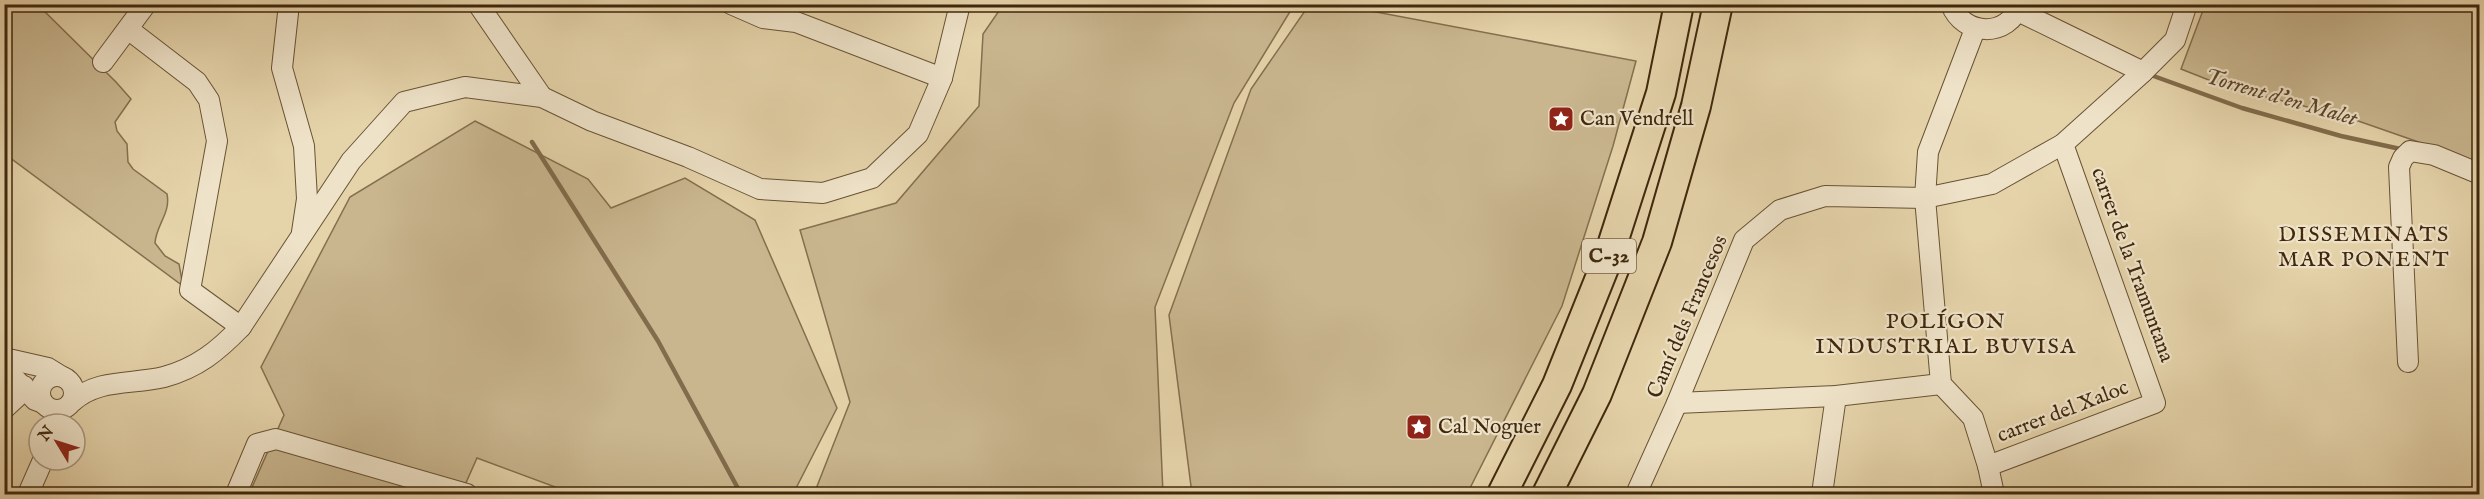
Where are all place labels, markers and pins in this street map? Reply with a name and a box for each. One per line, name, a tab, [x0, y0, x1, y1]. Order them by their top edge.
place icon: Can Vendrell	[1546, 104, 1576, 134]
place label: Can Vendrell	[1580, 106, 1694, 133]
place icon: Cal Noguer	[1404, 412, 1434, 442]
place label: Cal Noguer	[1438, 414, 1541, 441]

